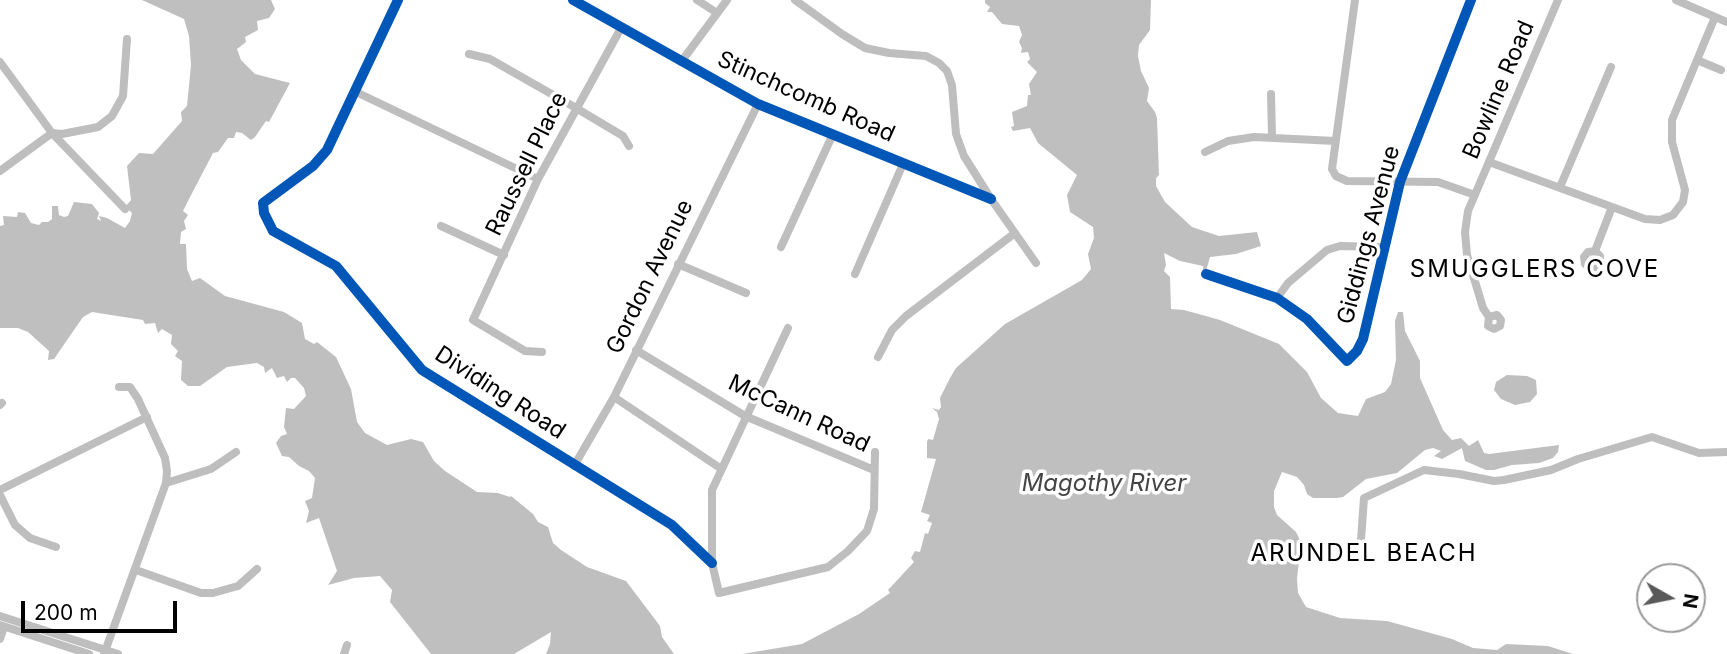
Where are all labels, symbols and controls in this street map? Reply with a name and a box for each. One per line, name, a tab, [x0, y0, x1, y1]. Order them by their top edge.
street label: Bowline Road	[1458, 17, 1540, 163]
street label: Stinchcomb Road	[713, 45, 899, 149]
street label: Raussell Place	[480, 88, 574, 240]
street label: Giddings Avenue	[1332, 143, 1406, 327]
street label: Gordon Avenue	[601, 195, 699, 359]
district label: SMUGGLERS COVE	[1412, 256, 1658, 284]
street label: Dividing Road	[430, 341, 570, 445]
street label: McCann Road	[724, 369, 874, 459]
water label: Magothy River	[1022, 470, 1186, 498]
district label: ARUNDEL BEACH	[1252, 540, 1476, 568]
north arrow	[1636, 563, 1706, 633]
scale bar	[24, 588, 180, 632]
text: N	[1678, 592, 1703, 610]
text: 200 m	[34, 600, 98, 625]

